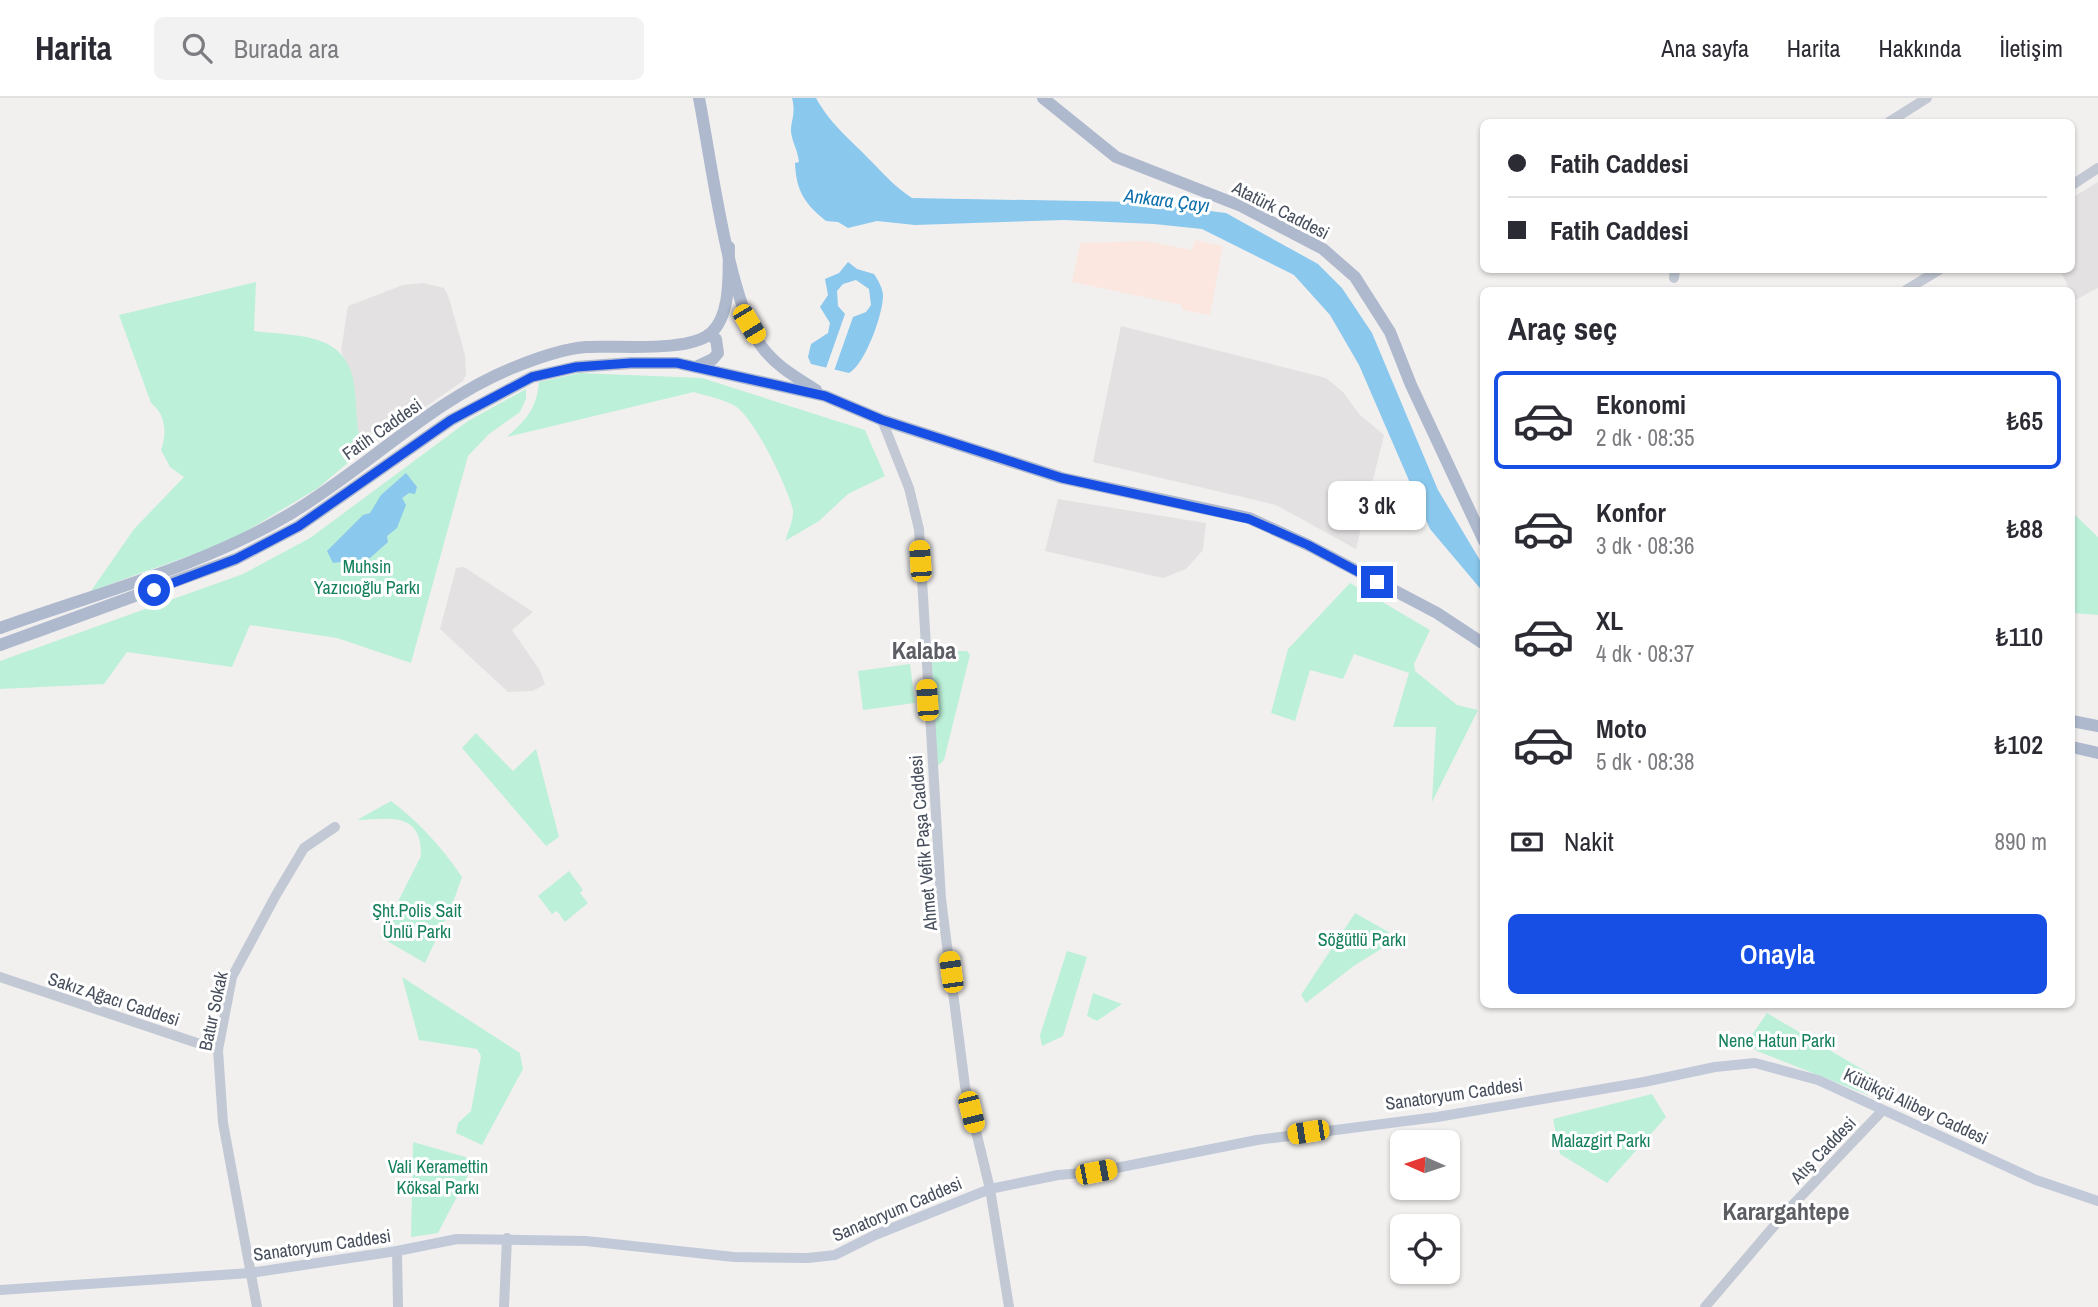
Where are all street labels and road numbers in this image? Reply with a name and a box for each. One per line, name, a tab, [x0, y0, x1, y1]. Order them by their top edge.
street label: Atatürk Caddesi	[1227, 174, 1334, 245]
street label: Fatih Caddesi	[337, 392, 427, 466]
street label: Ahmet Vefik Paşa Caddesi	[903, 754, 943, 933]
street label: Sakız Ağacı Caddesi	[45, 966, 183, 1032]
street label: Batur Sokak	[192, 968, 234, 1053]
street label: Kütükçü Alibey Caddesi	[1840, 1062, 1992, 1150]
street label: Sanatoryum Caddesi	[1384, 1072, 1524, 1116]
street label: Atış Caddesi	[1784, 1111, 1861, 1190]
street label: Sanatoryum Caddesi	[828, 1170, 966, 1248]
street label: Sanatoryum Caddesi	[252, 1223, 392, 1267]

